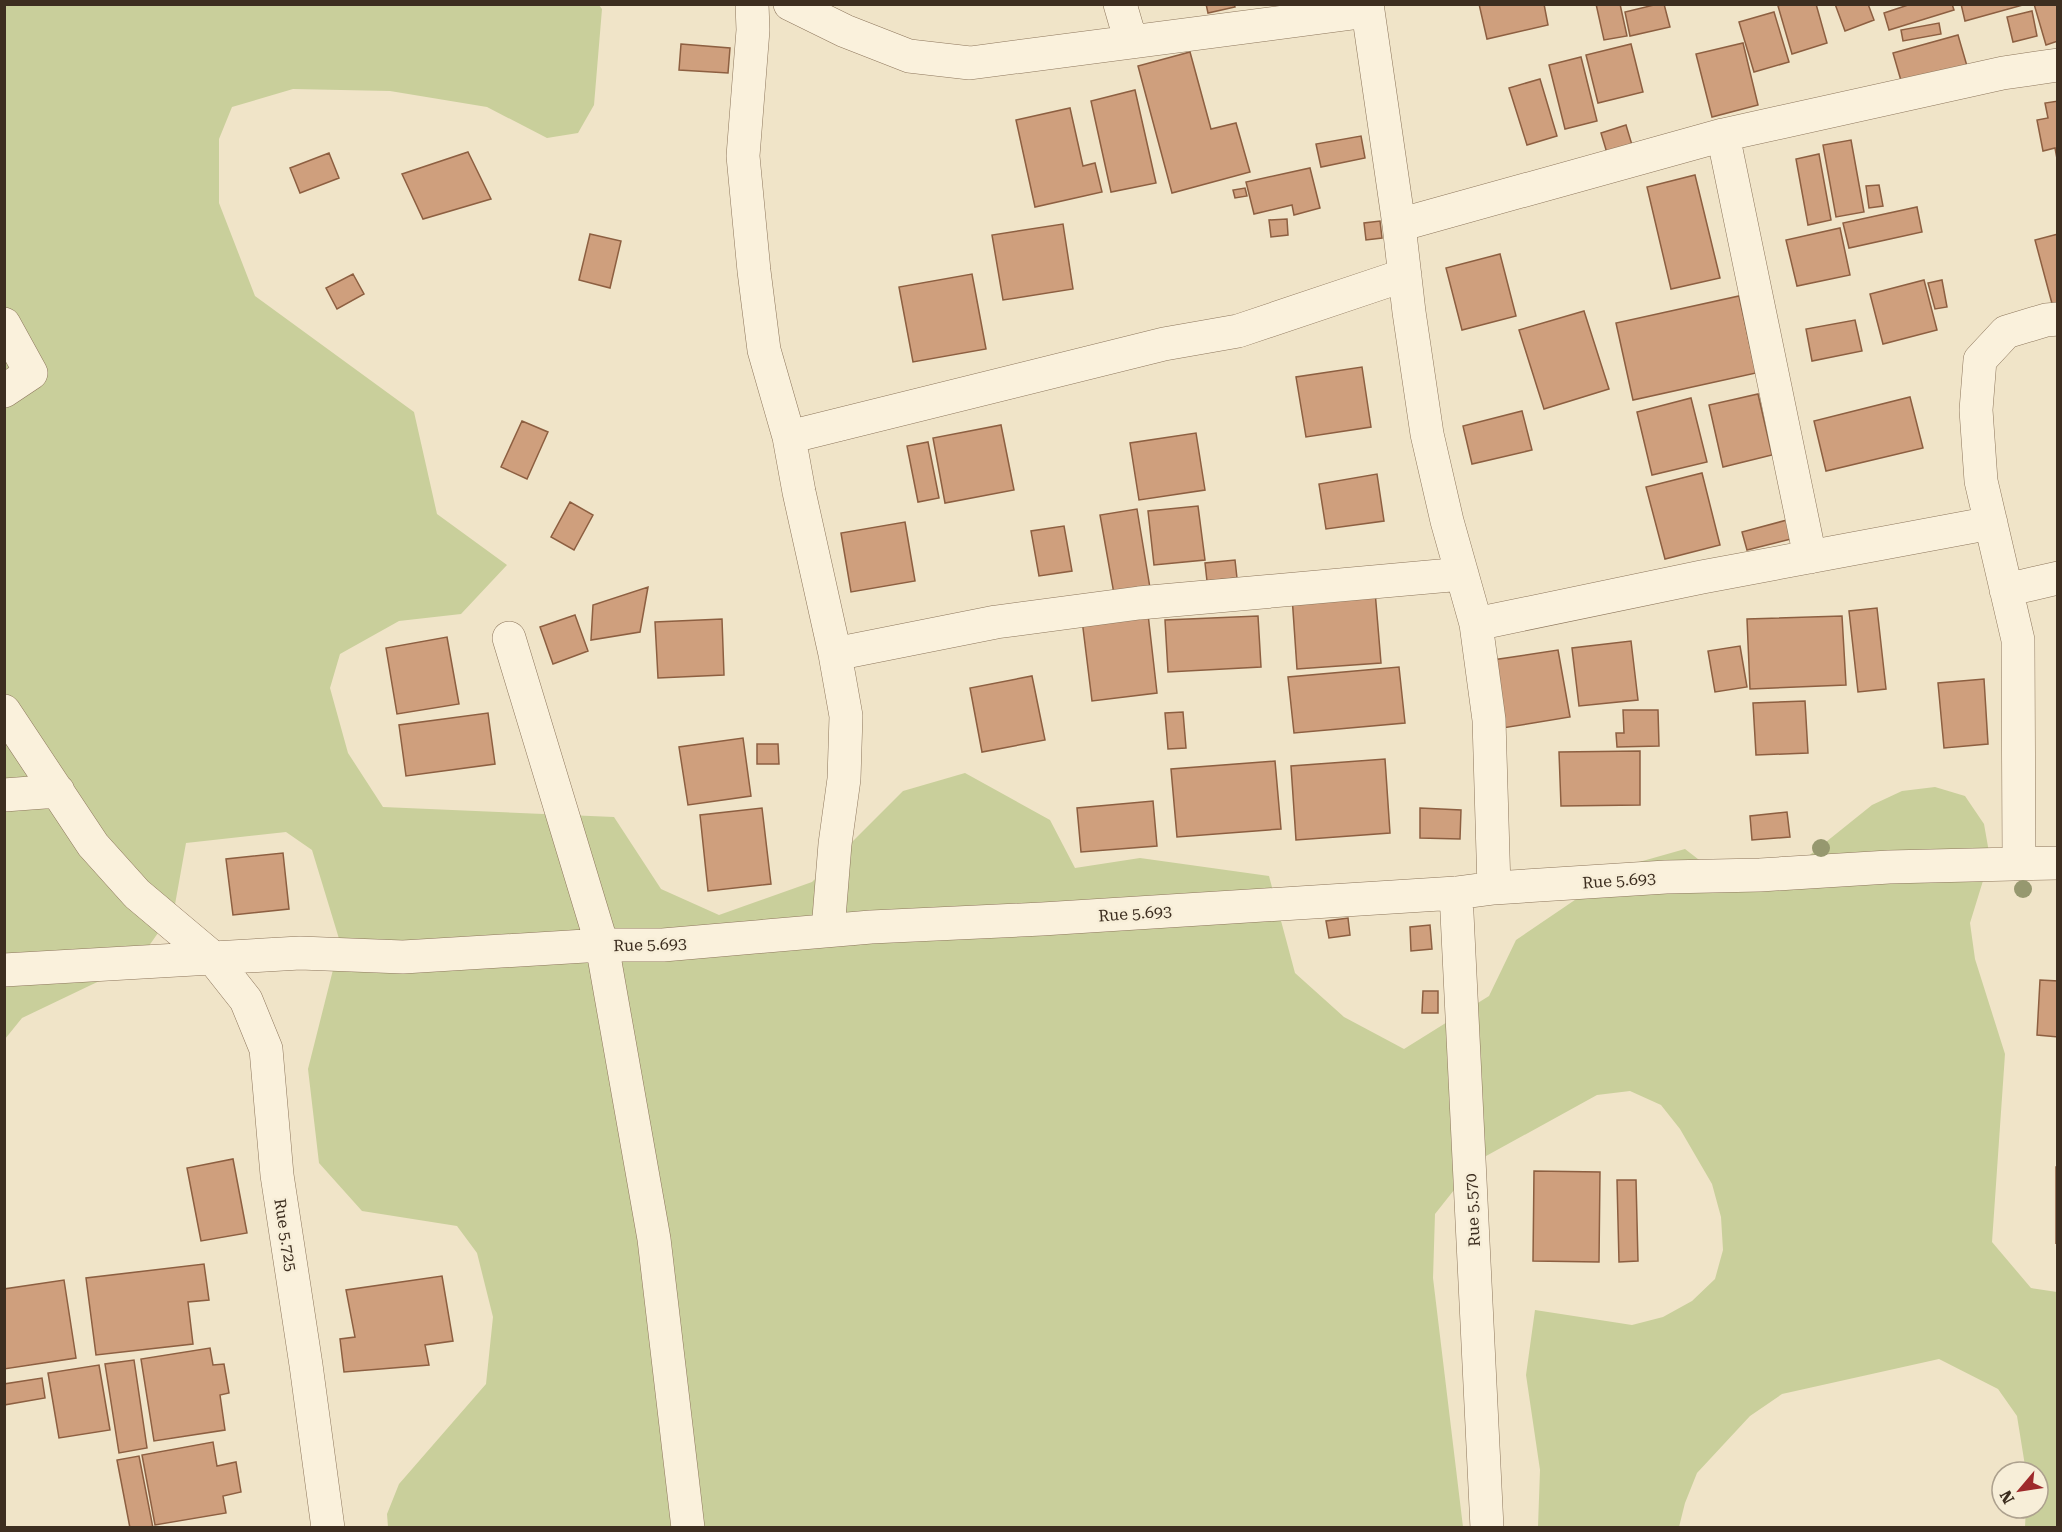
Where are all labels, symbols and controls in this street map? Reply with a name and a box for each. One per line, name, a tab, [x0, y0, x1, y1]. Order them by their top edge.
street label: Rue 5.693	[1582, 868, 1656, 893]
street label: Rue 5.693	[1098, 901, 1172, 926]
street label: Rue 5.693	[613, 934, 687, 955]
street label: Rue 5.570	[1461, 1173, 1484, 1247]
street label: Rue 5.725	[270, 1197, 301, 1273]
north arrow	[1990, 1460, 2050, 1520]
text: N	[1996, 1487, 2019, 1507]

